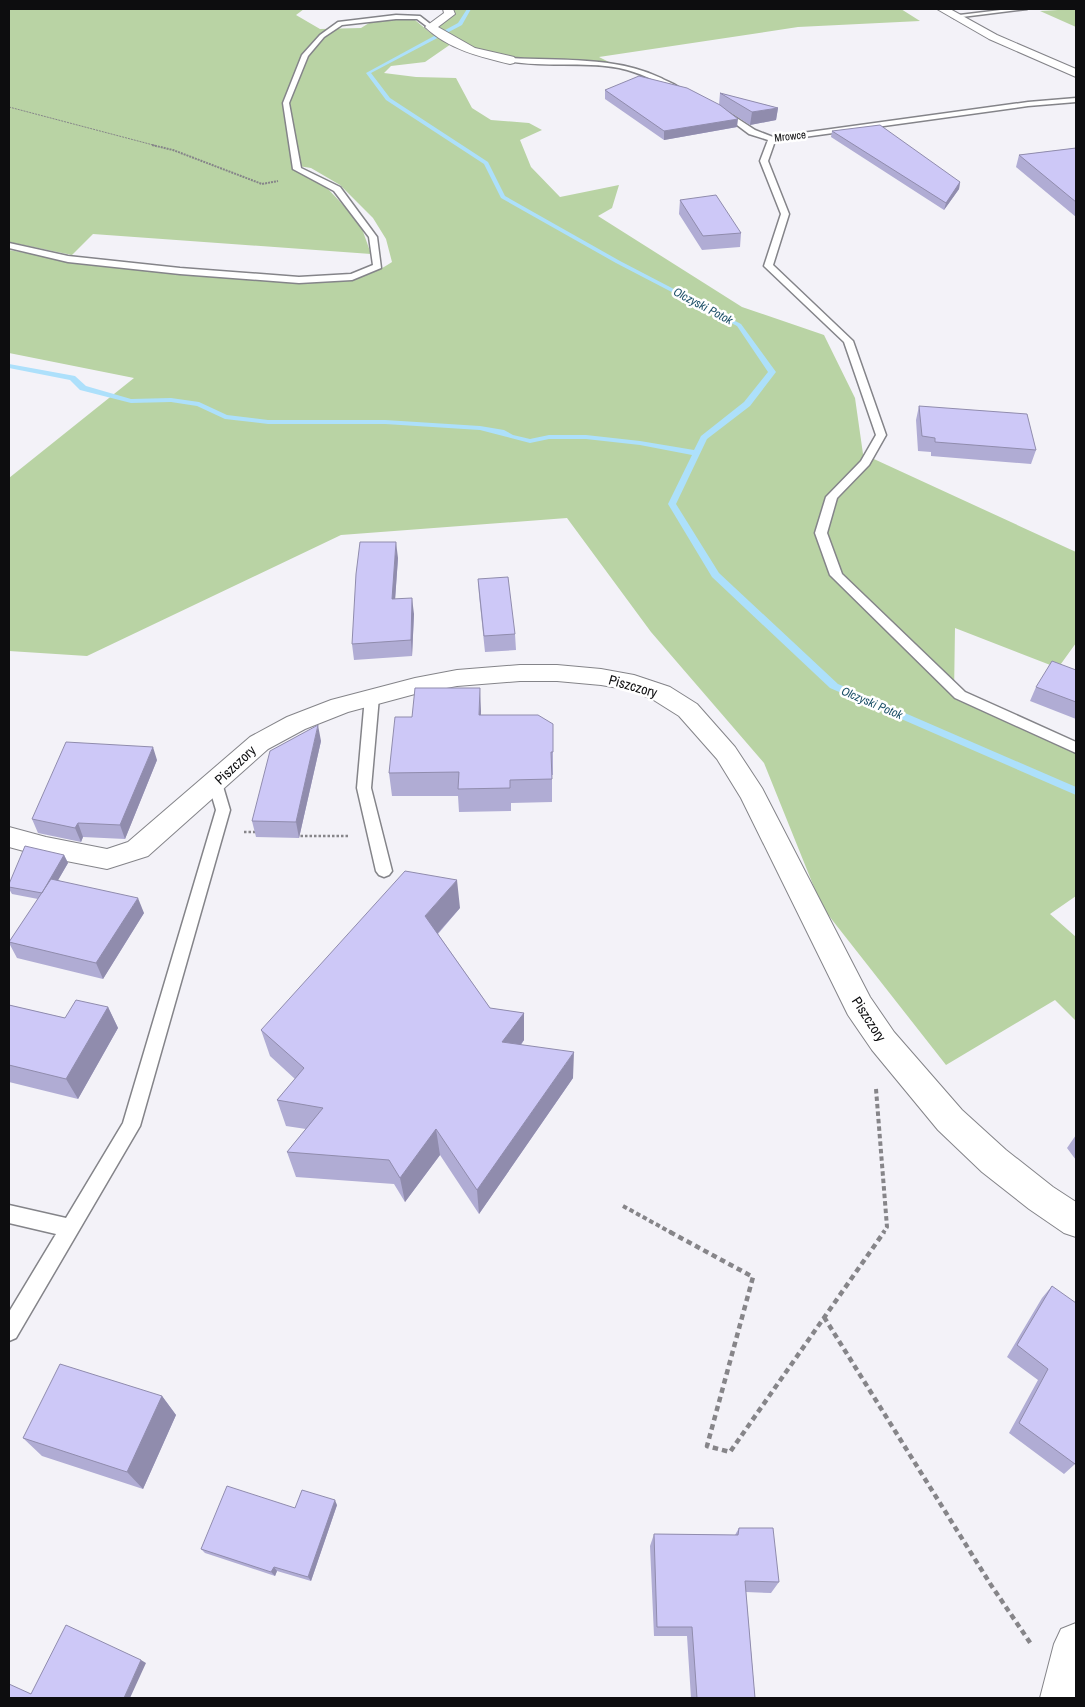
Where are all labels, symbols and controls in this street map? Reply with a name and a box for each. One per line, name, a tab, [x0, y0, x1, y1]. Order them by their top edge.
street label: Mrowce	[774, 127, 806, 145]
water label: Olczyski Potok	[671, 284, 736, 329]
street label: Piszczory	[607, 670, 660, 702]
water label: Olczyski Potok	[839, 683, 906, 723]
street label: Piszczory	[211, 741, 260, 789]
street label: Piszczory	[848, 993, 890, 1045]

